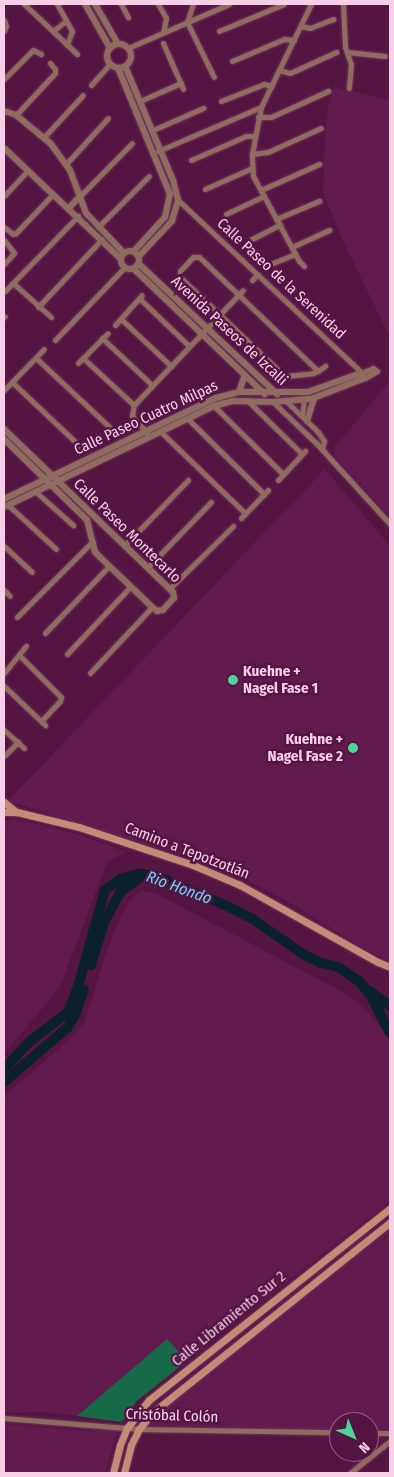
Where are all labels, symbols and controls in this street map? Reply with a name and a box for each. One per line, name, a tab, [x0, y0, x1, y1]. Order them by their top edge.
street label: Calle Paseo de la Serenidad	[213, 215, 349, 343]
street label: Avenida Paseos de Izcalli	[167, 272, 291, 390]
street label: Calle Paseo Cuatro Milpas	[71, 377, 221, 459]
street label: Calle Paseo Montecarlo	[70, 475, 184, 587]
place label: Kuehne + Nagel Fase 1	[243, 662, 318, 697]
marker: Kuehne + Nagel Fase 1	[227, 674, 239, 686]
place label: Kuehne + Nagel Fase 2	[267, 730, 343, 765]
marker: Kuehne + Nagel Fase 2	[347, 742, 359, 754]
street label: Camino a Tepotzotlán	[122, 819, 252, 883]
water label: Rio Hondo	[144, 867, 214, 909]
street label: Calle Libramiento Sur 2	[168, 1268, 290, 1370]
street label: Cristóbal Colón	[125, 1405, 219, 1427]
north arrow	[329, 1412, 379, 1462]
text: N	[355, 1438, 373, 1456]

